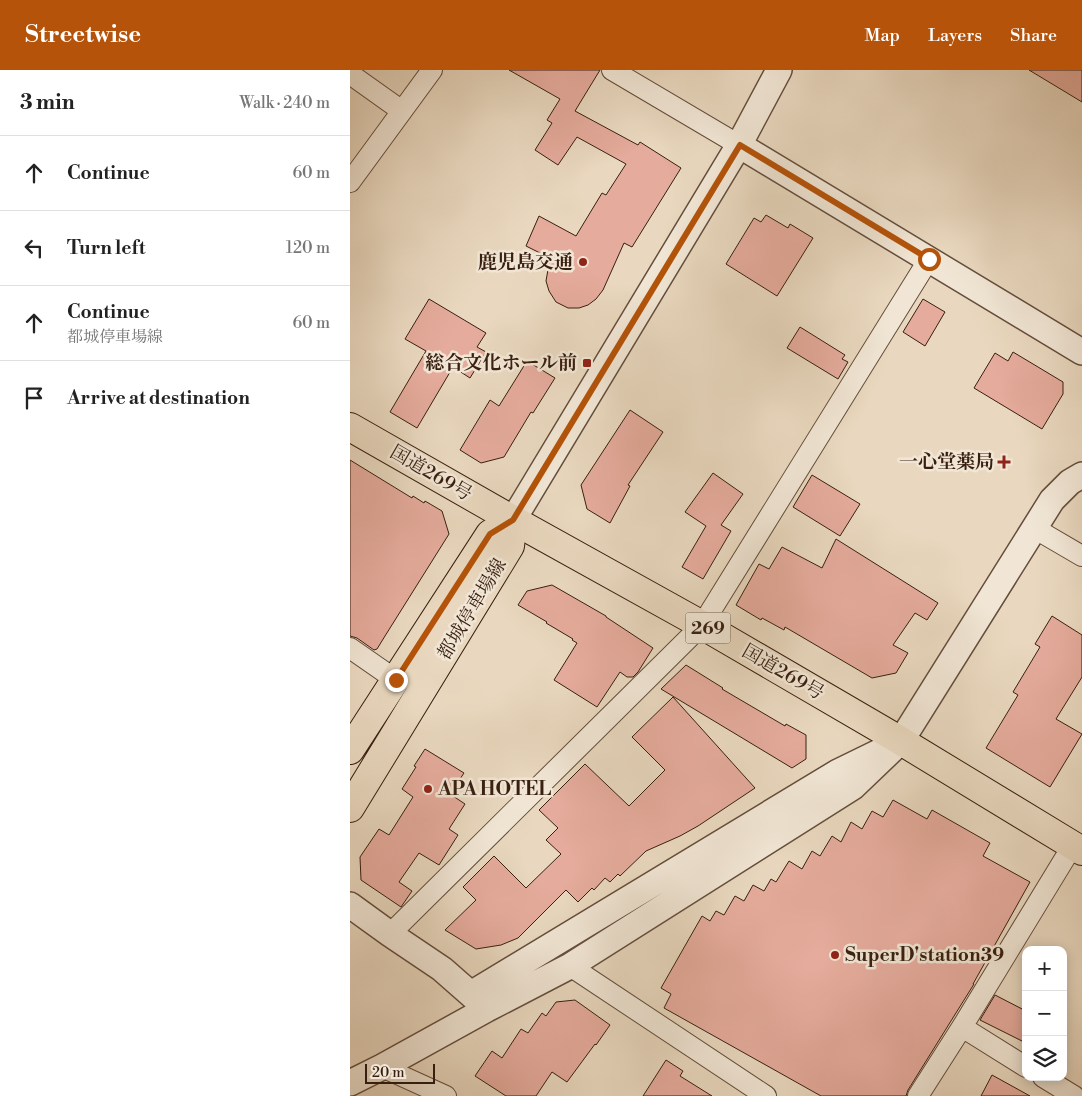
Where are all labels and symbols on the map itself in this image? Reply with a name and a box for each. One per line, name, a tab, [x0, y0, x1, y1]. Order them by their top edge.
route start	[918, 248, 941, 271]
place label: 鹿児島交通	[478, 250, 573, 274]
marker: 鹿児島交通	[577, 256, 589, 268]
place label: 総合文化ホール前	[425, 351, 577, 375]
marker: 総合文化ホール前	[581, 357, 593, 369]
street label: 国道269号	[386, 440, 476, 506]
place label: 一心堂薬局	[899, 450, 994, 474]
marker: 一心堂薬局	[998, 456, 1010, 468]
street label: 都城停車場線	[432, 554, 512, 664]
road number: 269	[686, 612, 730, 644]
street label: 国道269号	[738, 639, 828, 705]
route end	[385, 669, 408, 692]
place label: APA HOTEL	[437, 777, 551, 801]
marker: APA HOTEL	[422, 783, 434, 795]
place label: SuperD'station39	[845, 943, 1004, 967]
marker: SuperD'station39	[829, 949, 841, 961]
scale bar	[365, 1061, 435, 1084]

